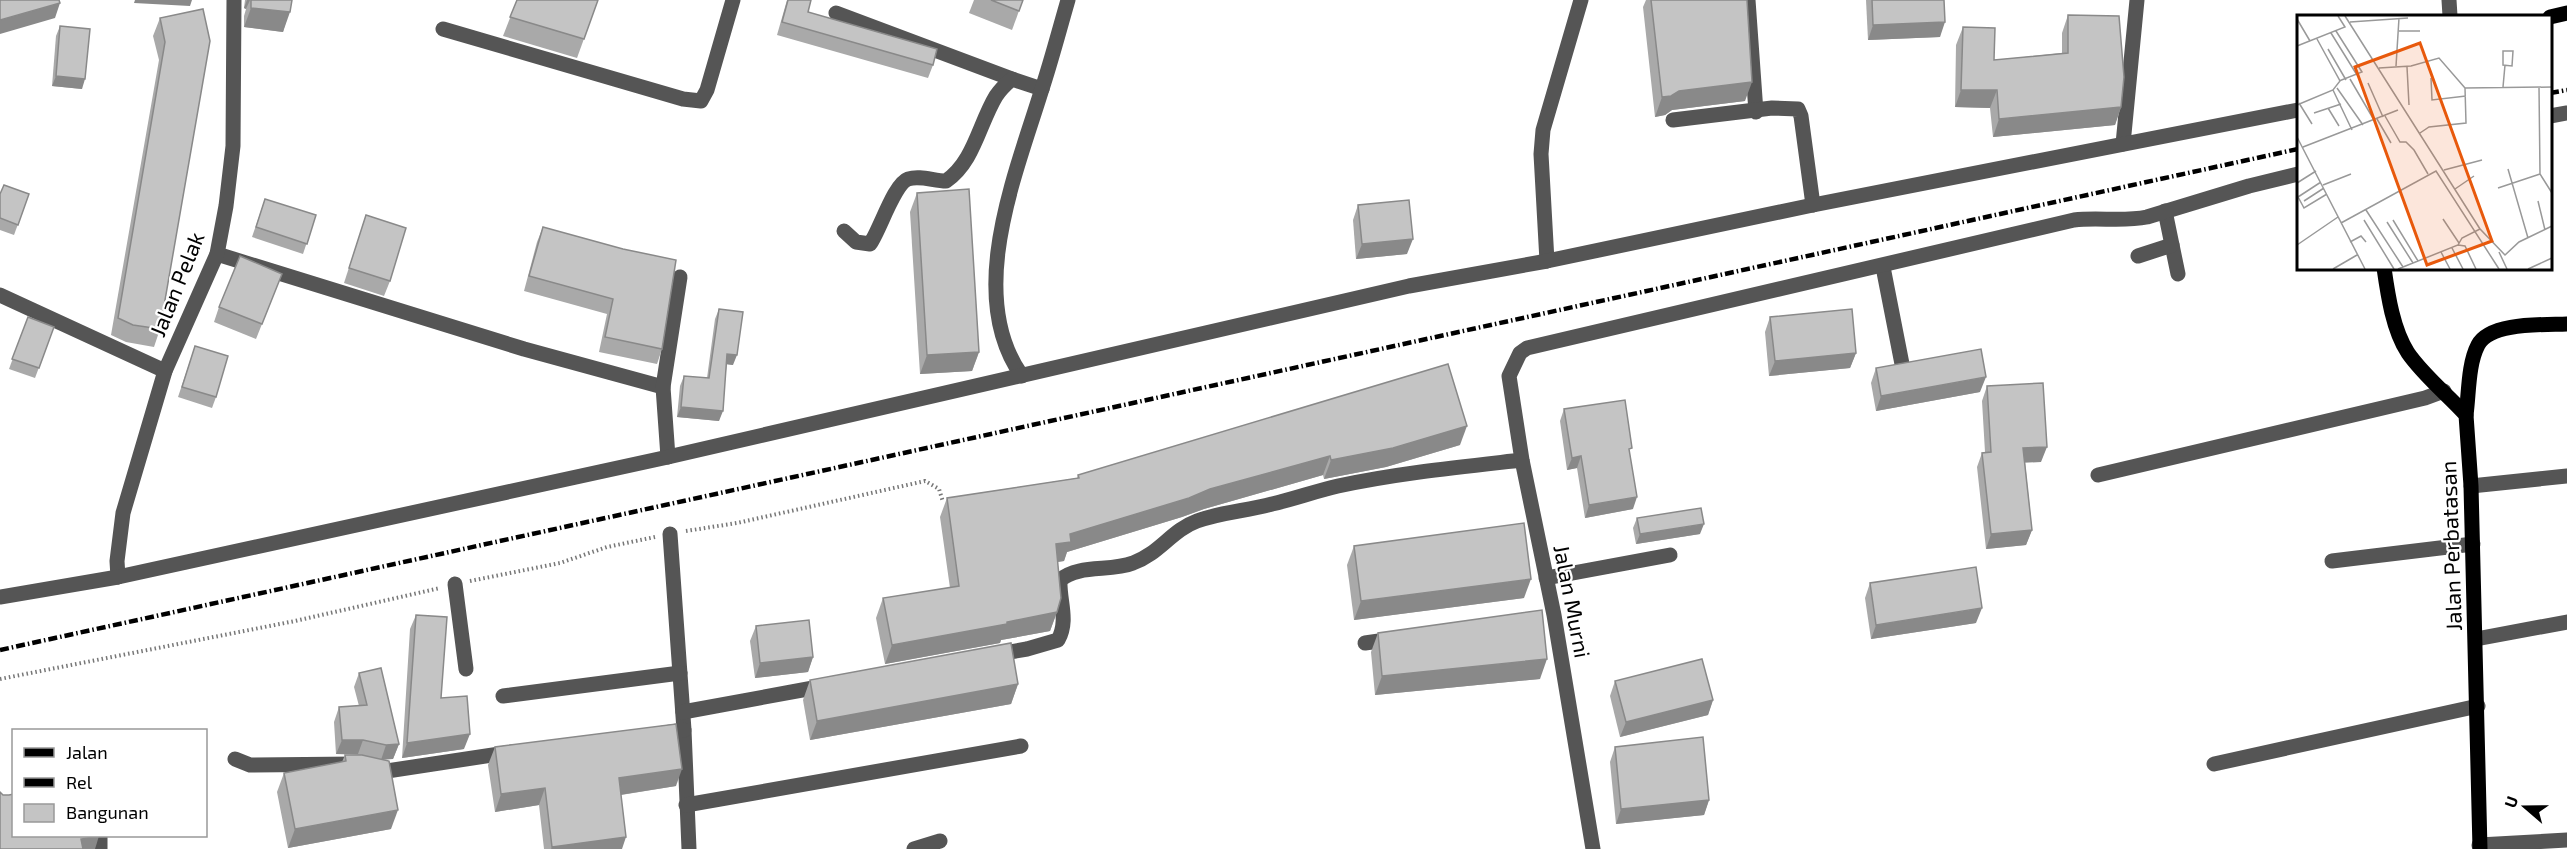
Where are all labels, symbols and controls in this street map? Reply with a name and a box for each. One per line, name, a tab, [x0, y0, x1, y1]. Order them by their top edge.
inset map	[2297, 15, 2552, 270]
street label: Jalan Pelak	[143, 228, 209, 340]
street label: Jalan Perbatasan	[2434, 460, 2466, 632]
street label: Jalan Murni	[1549, 542, 1597, 660]
legend	[12, 729, 207, 837]
text: Jalan	[66, 741, 108, 763]
text: Rel	[66, 771, 93, 793]
north arrow	[2495, 777, 2555, 837]
text: U	[2500, 793, 2521, 810]
text: Bangunan	[66, 801, 149, 823]

